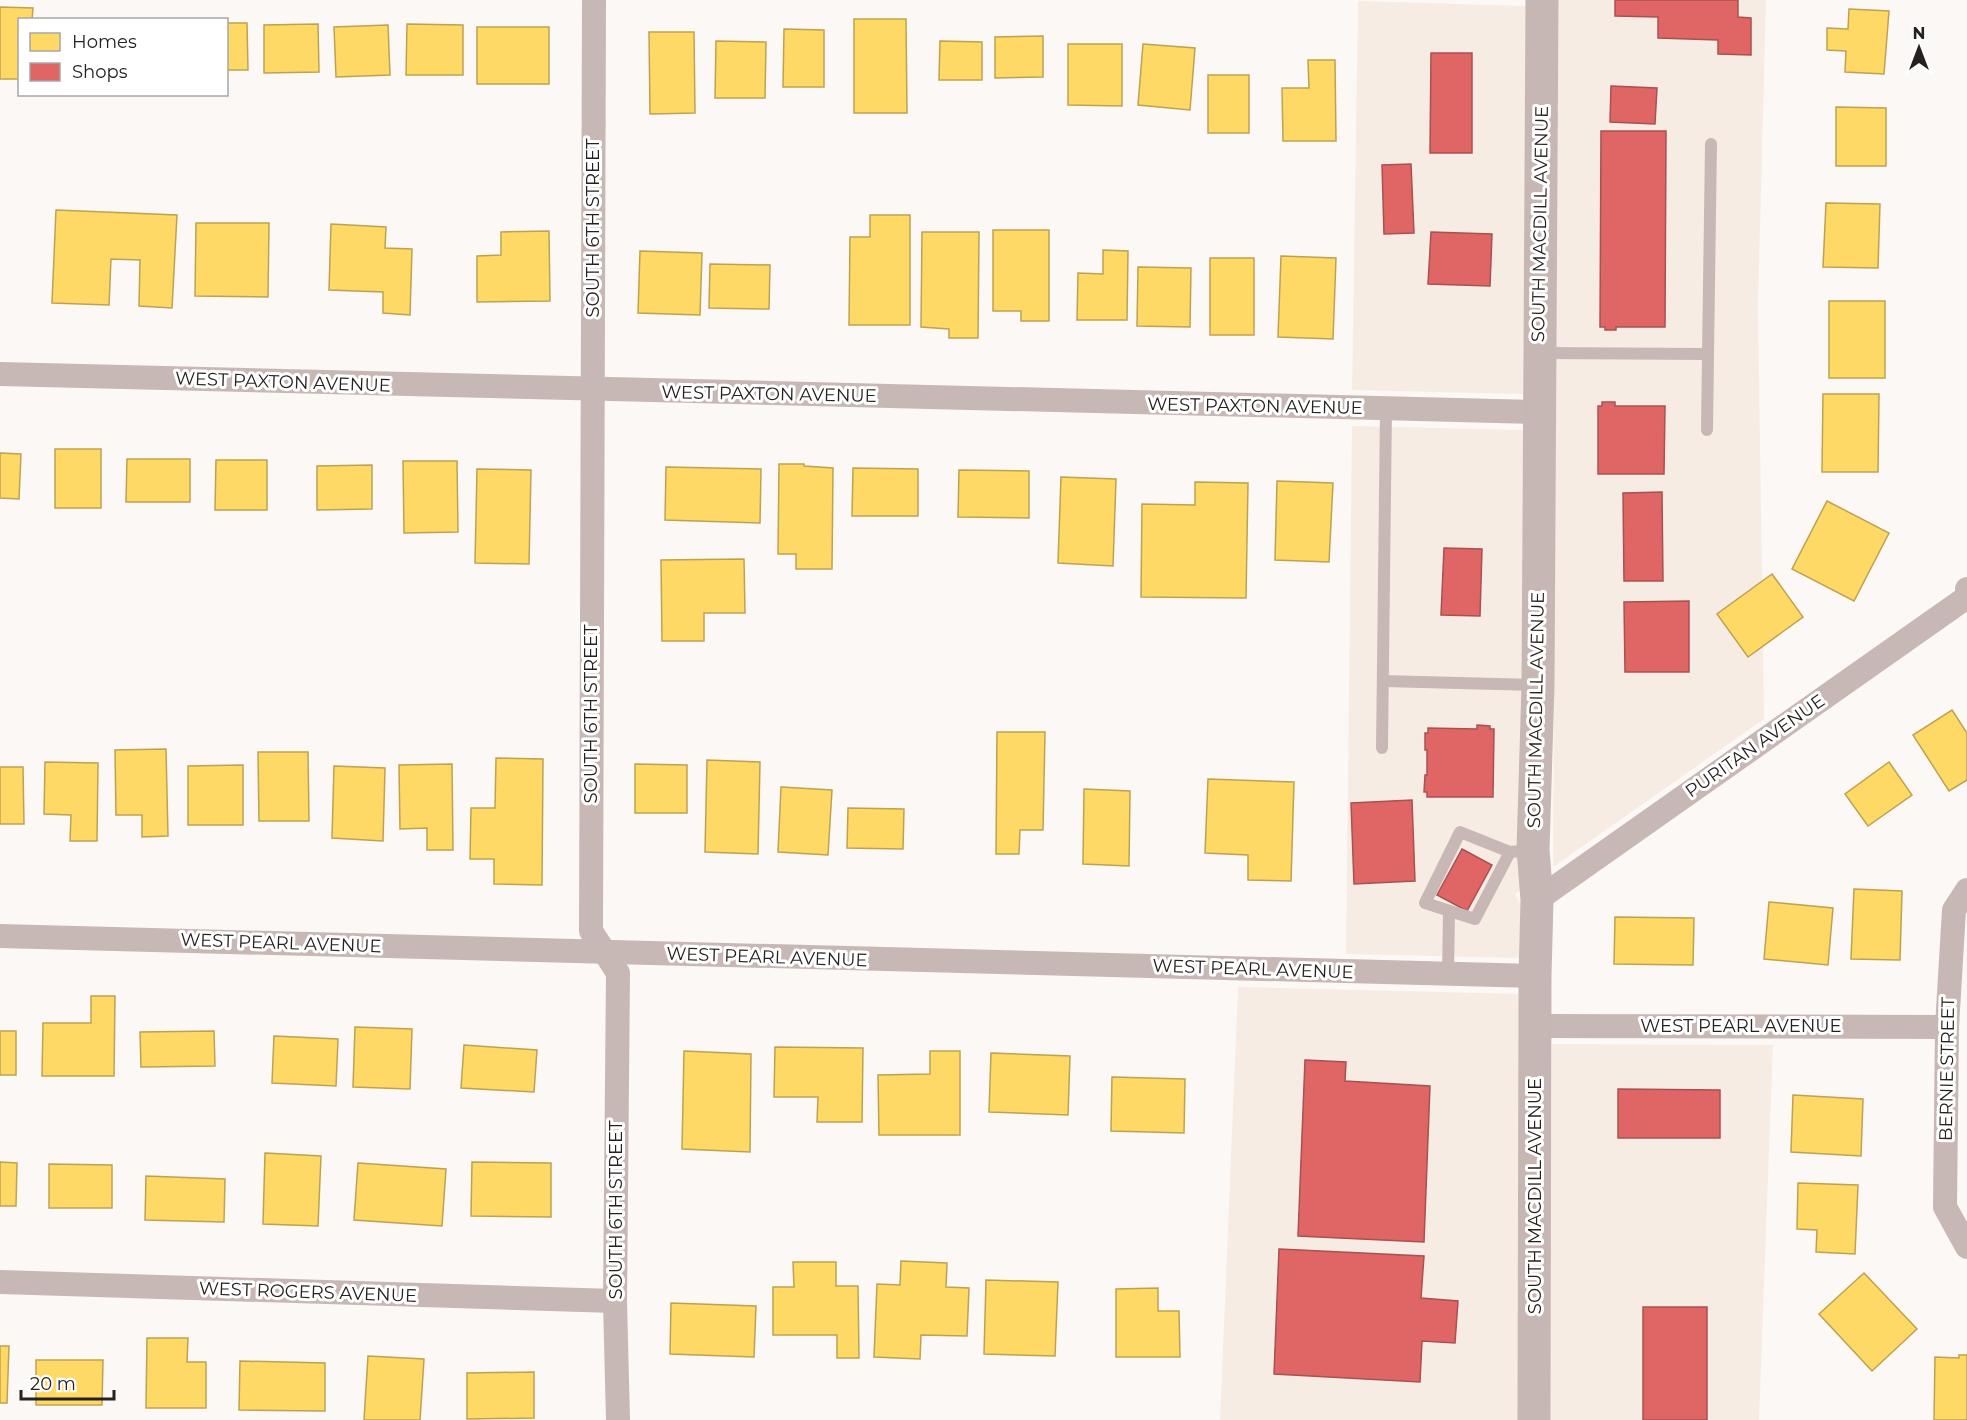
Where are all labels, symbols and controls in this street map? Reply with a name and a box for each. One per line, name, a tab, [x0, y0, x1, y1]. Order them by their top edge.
legend	[18, 18, 228, 96]
north arrow	[1889, 18, 1949, 78]
text: N	[1913, 24, 1925, 43]
text: Homes	[72, 31, 137, 53]
text: Shops	[72, 61, 128, 83]
street label: SOUTH MACDILL AVENUE	[1527, 106, 1553, 342]
street label: SOUTH 6TH STREET	[582, 138, 604, 317]
street label: WEST PAXTON AVENUE	[175, 367, 391, 397]
street label: WEST PAXTON AVENUE	[661, 381, 877, 407]
street label: WEST PAXTON AVENUE	[1147, 393, 1363, 419]
street label: SOUTH MACDILL AVENUE	[1523, 592, 1549, 828]
street label: SOUTH 6TH STREET	[580, 624, 602, 803]
street label: PURITAN AVENUE	[1681, 690, 1829, 802]
street label: WEST PEARL AVENUE	[180, 928, 382, 958]
street label: WEST PEARL AVENUE	[666, 942, 868, 972]
street label: WEST PEARL AVENUE	[1152, 954, 1354, 984]
street label: BERNIE STREET	[1935, 996, 1959, 1141]
street label: WEST PEARL AVENUE	[1640, 1015, 1842, 1037]
street label: SOUTH MACDILL AVENUE	[1524, 1078, 1546, 1314]
street label: SOUTH 6TH STREET	[605, 1120, 627, 1299]
street label: WEST ROGERS AVENUE	[199, 1277, 417, 1307]
scale bar	[21, 1363, 114, 1401]
text: 20 m	[30, 1373, 76, 1395]

